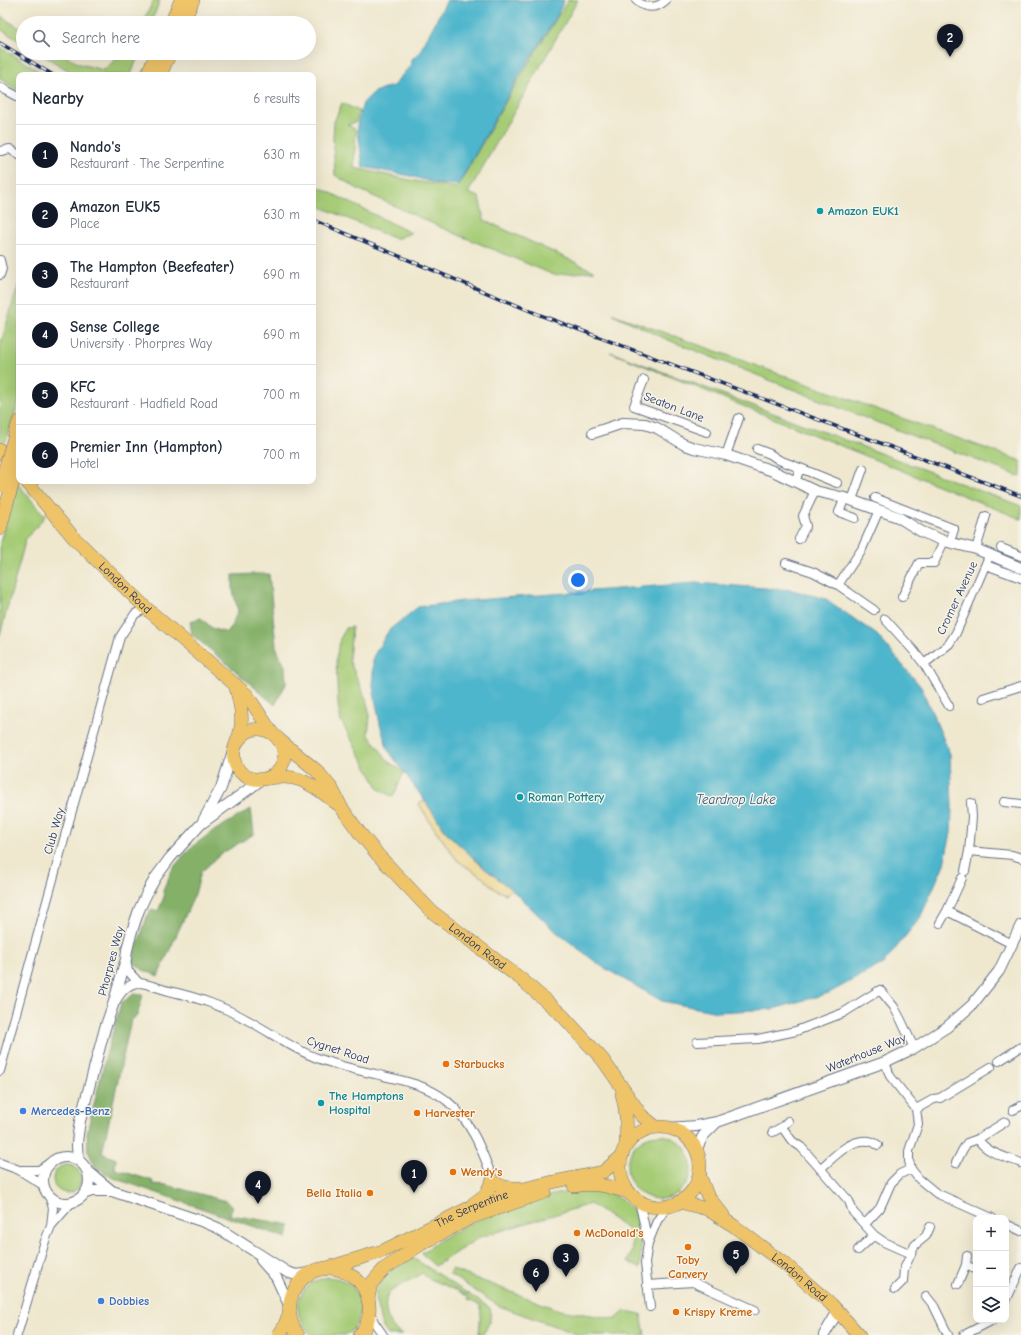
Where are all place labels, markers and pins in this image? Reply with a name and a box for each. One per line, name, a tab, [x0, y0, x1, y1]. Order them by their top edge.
pin: 2	[937, 24, 963, 57]
place label: Amazon EUK1	[828, 204, 899, 218]
marker: Amazon EUK1	[815, 206, 825, 216]
place label: Roman Pottery	[528, 790, 605, 804]
marker: Roman Pottery	[515, 792, 525, 802]
place label: Starbucks	[454, 1057, 504, 1071]
marker: Starbucks	[441, 1059, 451, 1069]
place label: The Hamptons Hospital	[329, 1089, 404, 1117]
marker: The Hamptons Hospital	[316, 1098, 326, 1108]
place label: Mercedes-Benz	[31, 1104, 110, 1118]
marker: Mercedes-Benz	[18, 1106, 28, 1116]
place label: Harvester	[425, 1106, 475, 1120]
marker: Harvester	[412, 1108, 422, 1118]
pin: 1	[401, 1160, 427, 1193]
place label: Wendy's	[461, 1165, 502, 1179]
marker: Wendy's	[448, 1167, 458, 1177]
pin: 4	[245, 1171, 271, 1204]
place label: Bella Italia	[306, 1186, 362, 1200]
marker: Bella Italia	[365, 1188, 375, 1198]
place label: McDonald's	[585, 1226, 643, 1240]
marker: McDonald's	[572, 1228, 582, 1238]
pin: 5	[723, 1241, 749, 1274]
marker: Toby Carvery	[683, 1242, 693, 1252]
pin: 3	[553, 1244, 579, 1277]
place label: Toby Carvery	[668, 1253, 708, 1281]
pin: 6	[523, 1259, 549, 1292]
place label: Dobbies	[109, 1294, 149, 1308]
marker: Dobbies	[96, 1296, 106, 1306]
place label: Krispy Kreme	[684, 1305, 752, 1319]
marker: Krispy Kreme	[671, 1307, 681, 1317]

